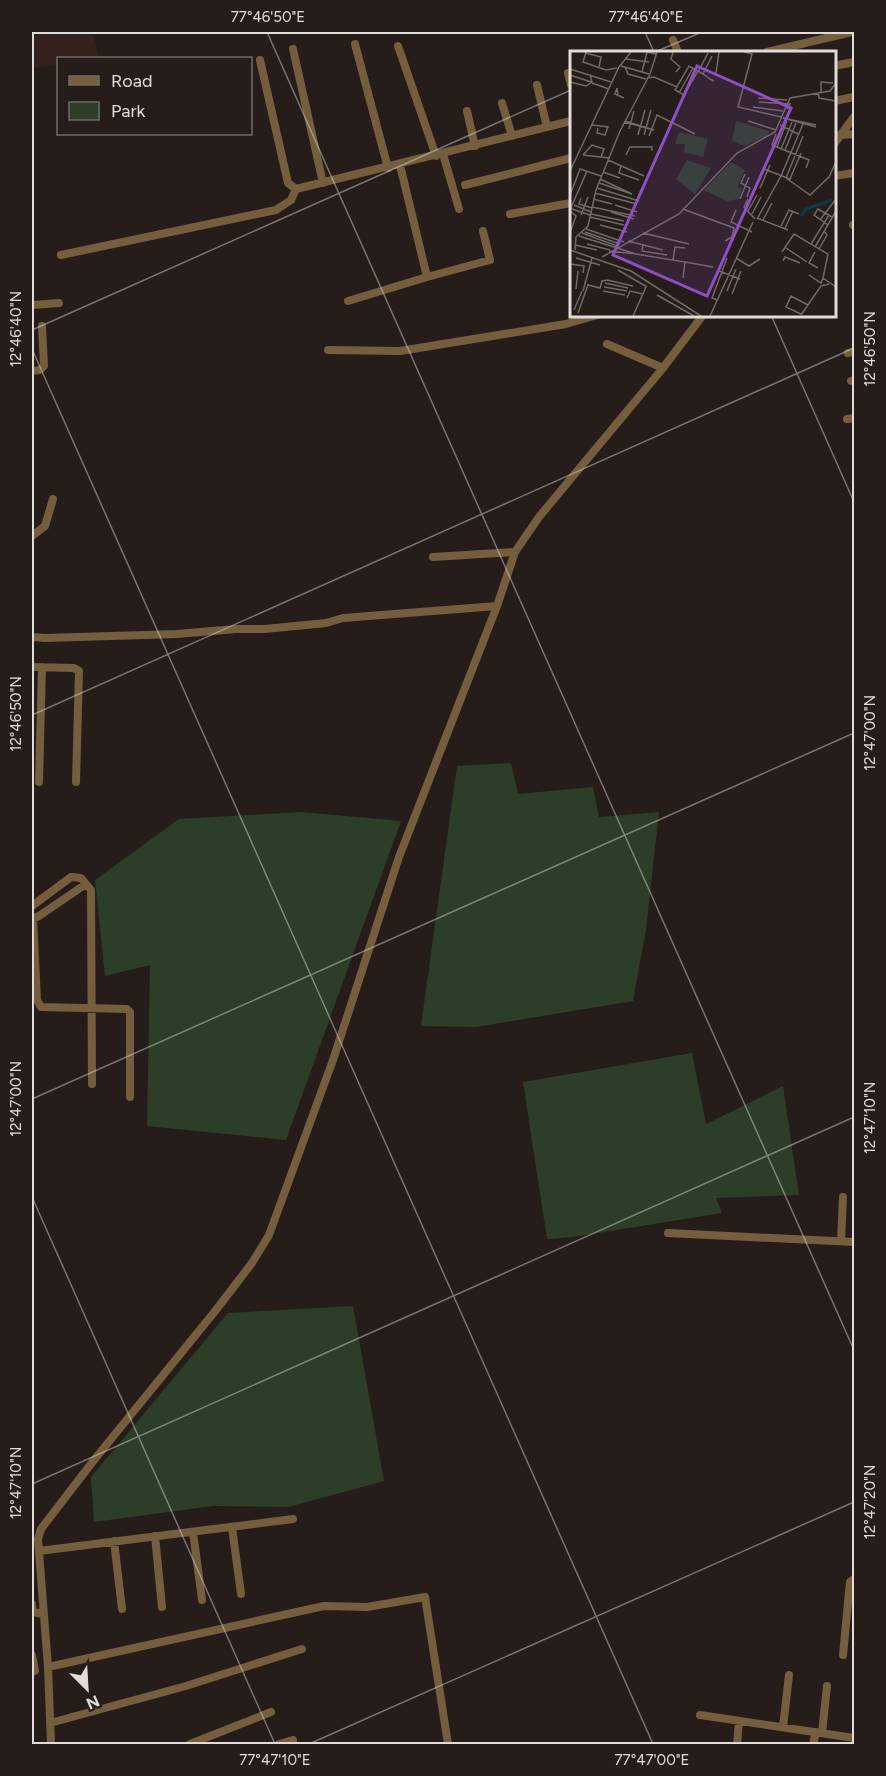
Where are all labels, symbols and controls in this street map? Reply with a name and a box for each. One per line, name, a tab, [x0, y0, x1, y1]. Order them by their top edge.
text: 77°46'50"E	[231, 8, 305, 26]
text: 77°46'40"E	[608, 8, 684, 26]
inset map	[570, 51, 835, 316]
legend	[57, 57, 252, 135]
text: Road	[111, 70, 152, 92]
text: Park	[111, 100, 146, 122]
text: 12°46'40"N	[7, 291, 25, 367]
text: 12°46'50"N	[861, 311, 879, 387]
text: 12°46'50"N	[7, 676, 25, 752]
text: 12°47'00"N	[861, 695, 879, 771]
text: 12°47'00"N	[7, 1061, 25, 1137]
text: 12°47'10"N	[861, 1082, 879, 1154]
text: 12°47'10"N	[7, 1447, 25, 1519]
text: 12°47'20"N	[861, 1465, 879, 1539]
north arrow	[57, 1659, 117, 1719]
text: N	[83, 1691, 102, 1713]
text: 77°47'10"E	[239, 1751, 311, 1769]
text: 77°47'00"E	[615, 1751, 689, 1769]

